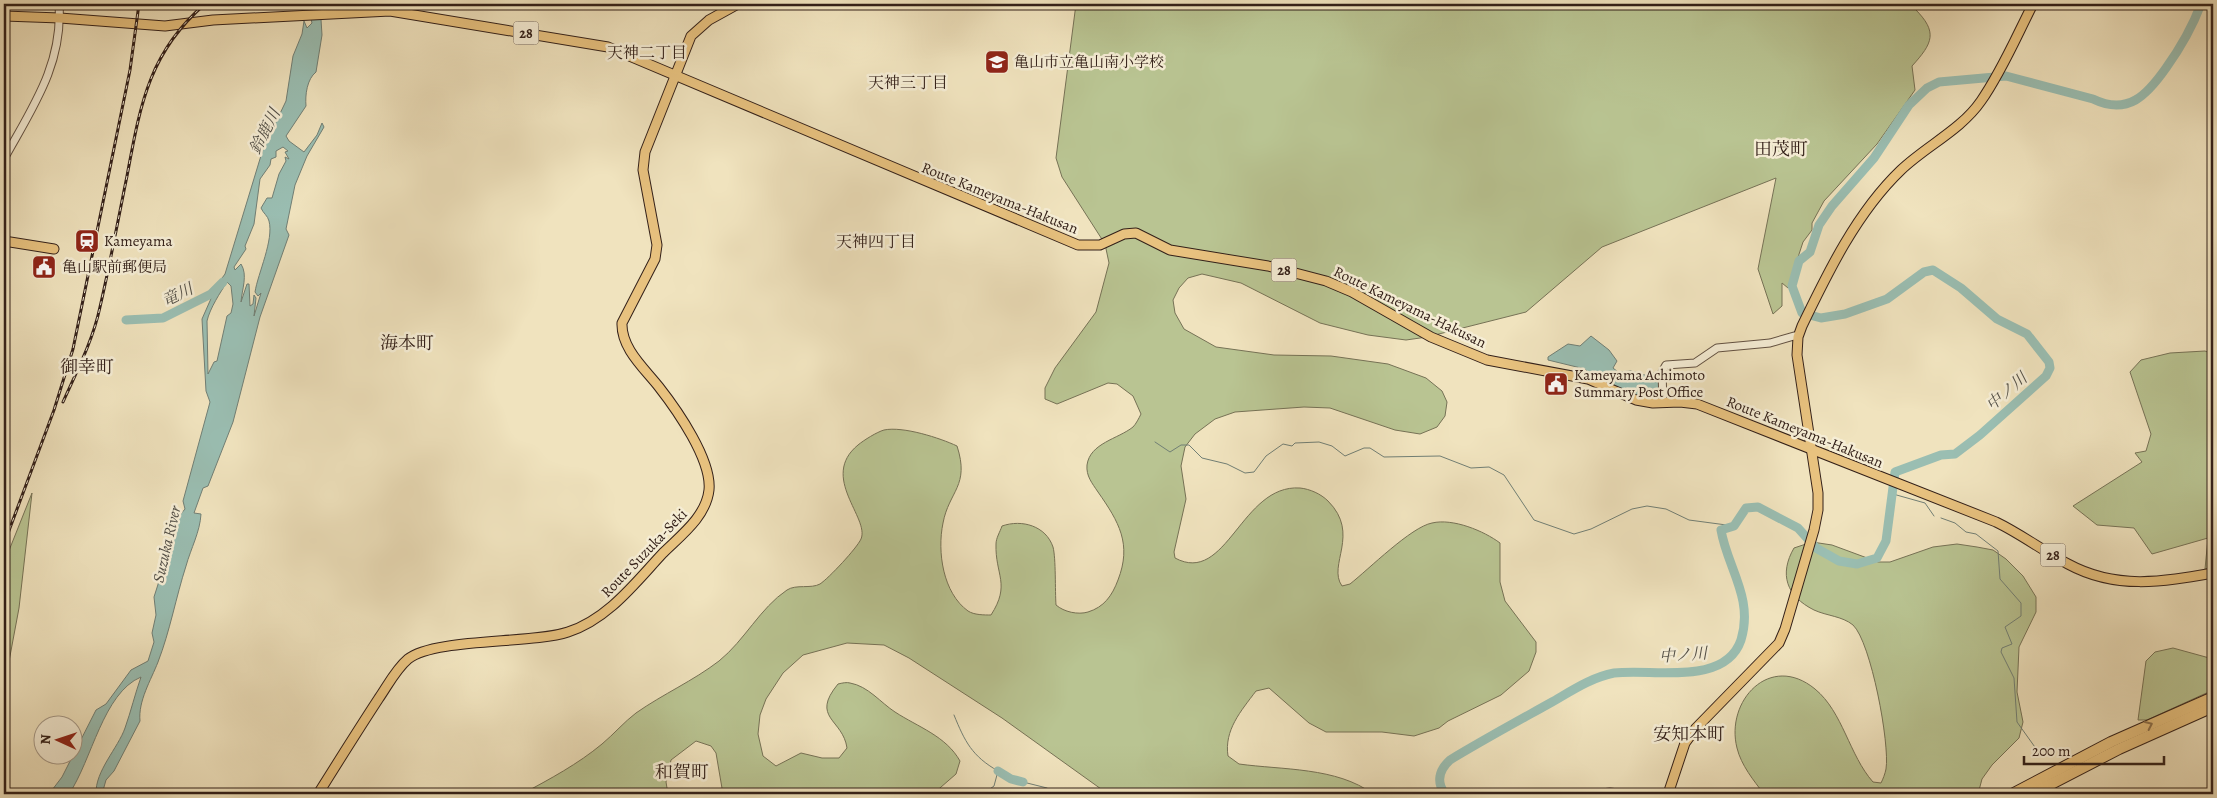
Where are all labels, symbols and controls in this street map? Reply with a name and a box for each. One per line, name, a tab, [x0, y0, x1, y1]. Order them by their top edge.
road number: 28	[514, 22, 538, 44]
district label: 天神二丁目	[607, 42, 687, 64]
school or university icon: 亀山市立亀山南小学校	[984, 49, 1010, 75]
place label: 亀山市立亀山南小学校	[1014, 52, 1164, 72]
district label: 天神三丁目	[868, 72, 948, 94]
water label: 鈴鹿川	[244, 103, 286, 158]
district label: 田茂町	[1754, 137, 1808, 161]
street label: Route Kameyama-Hakusan	[919, 157, 1081, 239]
station icon: Kameyama	[74, 228, 100, 254]
place label: Kameyama	[104, 231, 172, 251]
district label: 天神四丁目	[836, 231, 916, 253]
public building icon: 亀山駅前郵便局	[31, 254, 57, 280]
place label: 亀山駅前郵便局	[62, 257, 167, 277]
road number: 28	[1272, 258, 1296, 282]
street label: Route Kameyama-Hakusan	[1330, 261, 1490, 353]
water label: 竜川	[158, 277, 198, 312]
district label: 海本町	[380, 331, 434, 355]
district label: 御幸町	[60, 355, 114, 379]
place label: Kameyama Achimoto Summary Post Office	[1574, 365, 1705, 402]
water label: 中ノ川	[1981, 366, 2033, 416]
public building icon: Kameyama Achimoto Summary Post Office	[1543, 371, 1569, 397]
street label: Route Kameyama-Hakusan	[1724, 391, 1886, 473]
water label: Suzuka River	[147, 503, 187, 585]
street label: Route Suzuka-Seki	[597, 504, 691, 602]
road number: 28	[2040, 544, 2066, 566]
water label: 中ノ川	[1658, 642, 1710, 668]
north arrow	[32, 716, 82, 766]
one-way arrow	[2144, 720, 2153, 731]
district label: 安知本町	[1653, 722, 1725, 746]
scale bar	[2024, 733, 2164, 765]
text: N	[36, 734, 55, 745]
text: 200 m	[2032, 741, 2071, 761]
district label: 和賀町	[655, 760, 709, 784]

